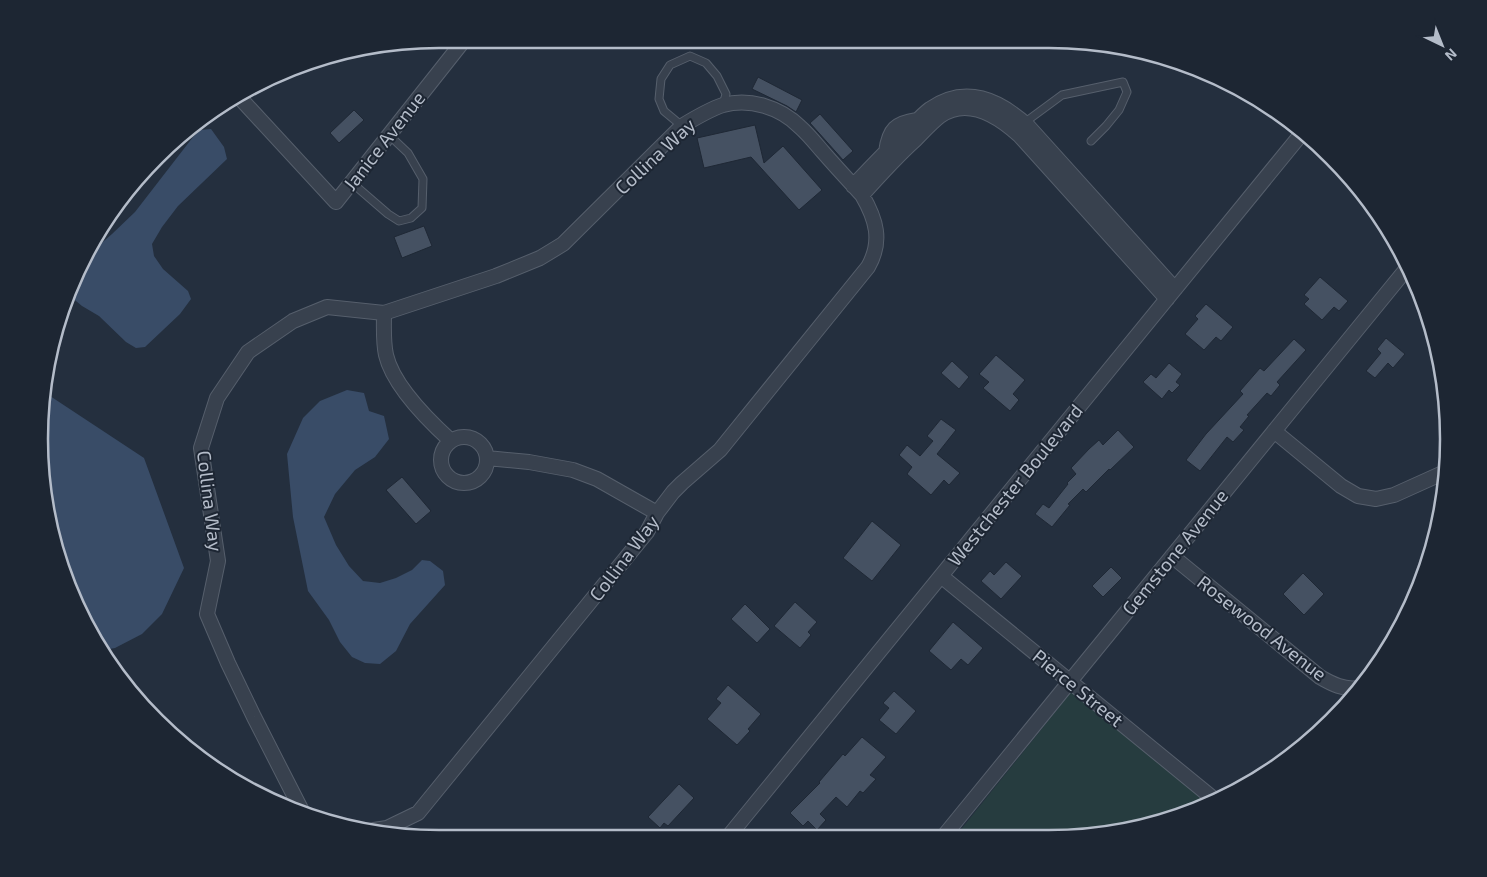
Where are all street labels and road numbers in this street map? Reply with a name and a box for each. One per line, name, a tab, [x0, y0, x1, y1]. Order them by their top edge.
street label: Janice Avenue	[338, 87, 429, 195]
street label: Collina Way	[610, 113, 700, 199]
street label: Westchester Boulevard	[942, 399, 1087, 570]
street label: Collina Way	[193, 449, 228, 553]
street label: Gemstone Avenue	[1117, 484, 1232, 619]
street label: Collina Way	[584, 510, 663, 605]
street label: Rosewood Avenue	[1193, 570, 1332, 685]
street label: Pierce Street	[1028, 644, 1128, 731]

